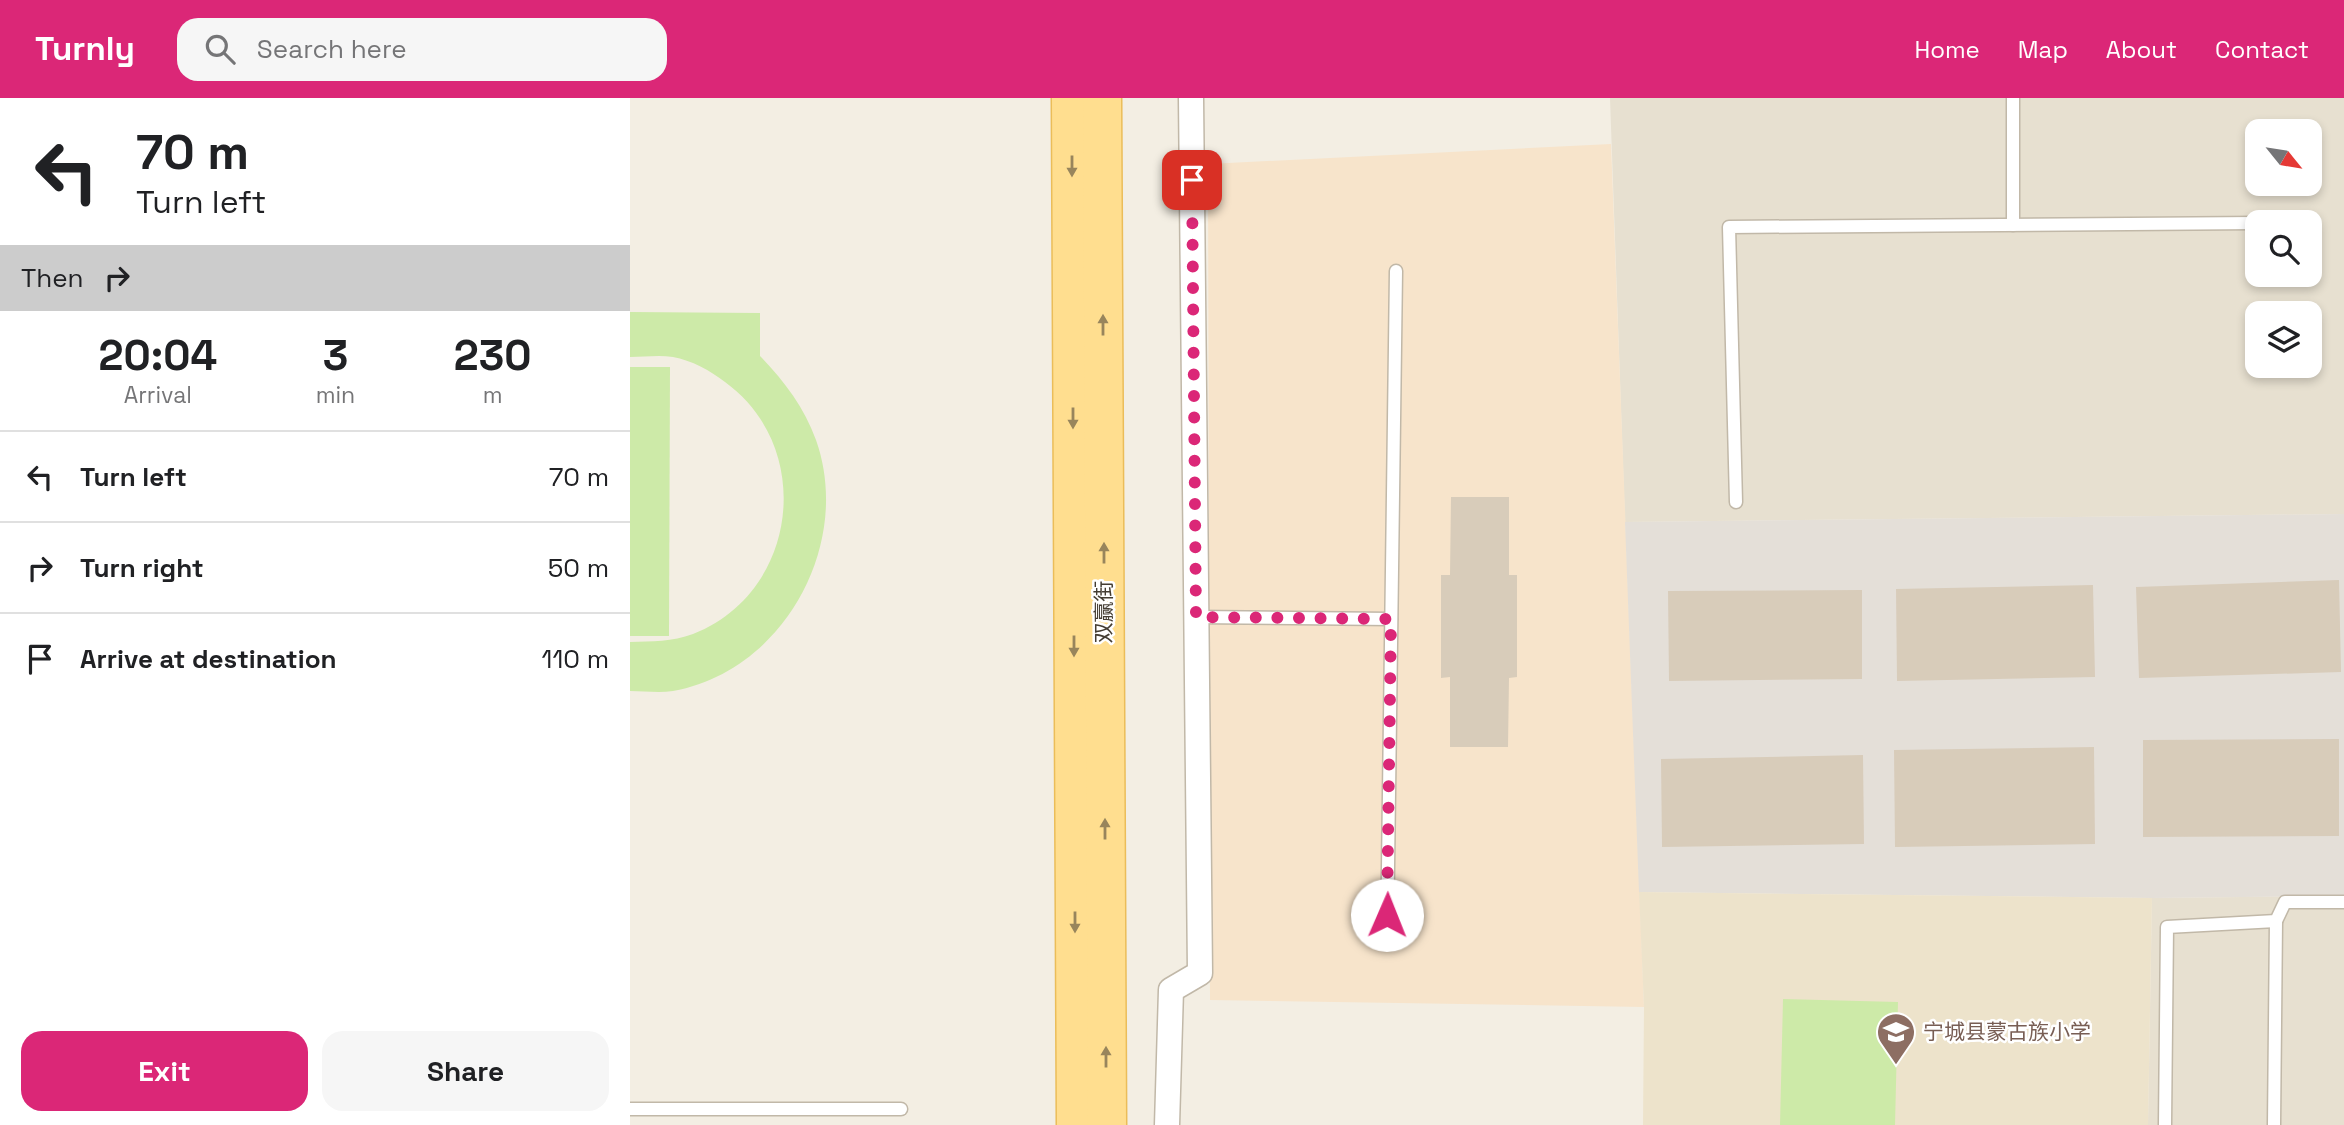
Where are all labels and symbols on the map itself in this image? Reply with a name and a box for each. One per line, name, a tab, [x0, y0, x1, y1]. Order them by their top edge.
north arrow	[2245, 119, 2322, 196]
pin	[1162, 150, 1222, 210]
one-way arrow	[1066, 155, 1078, 177]
one-way arrow	[1097, 314, 1109, 336]
one-way arrow	[1067, 407, 1079, 429]
one-way arrow	[1098, 542, 1110, 564]
street label: 双赢街	[1090, 581, 1117, 644]
one-way arrow	[1068, 635, 1080, 657]
one-way arrow	[1099, 818, 1111, 840]
position arrow	[1350, 878, 1424, 952]
one-way arrow	[1069, 911, 1081, 933]
school or university icon: 宁城县蒙古族小学	[1875, 1011, 1917, 1066]
place label: 宁城县蒙古族小学	[1923, 1018, 2091, 1045]
one-way arrow	[1100, 1046, 1112, 1068]

